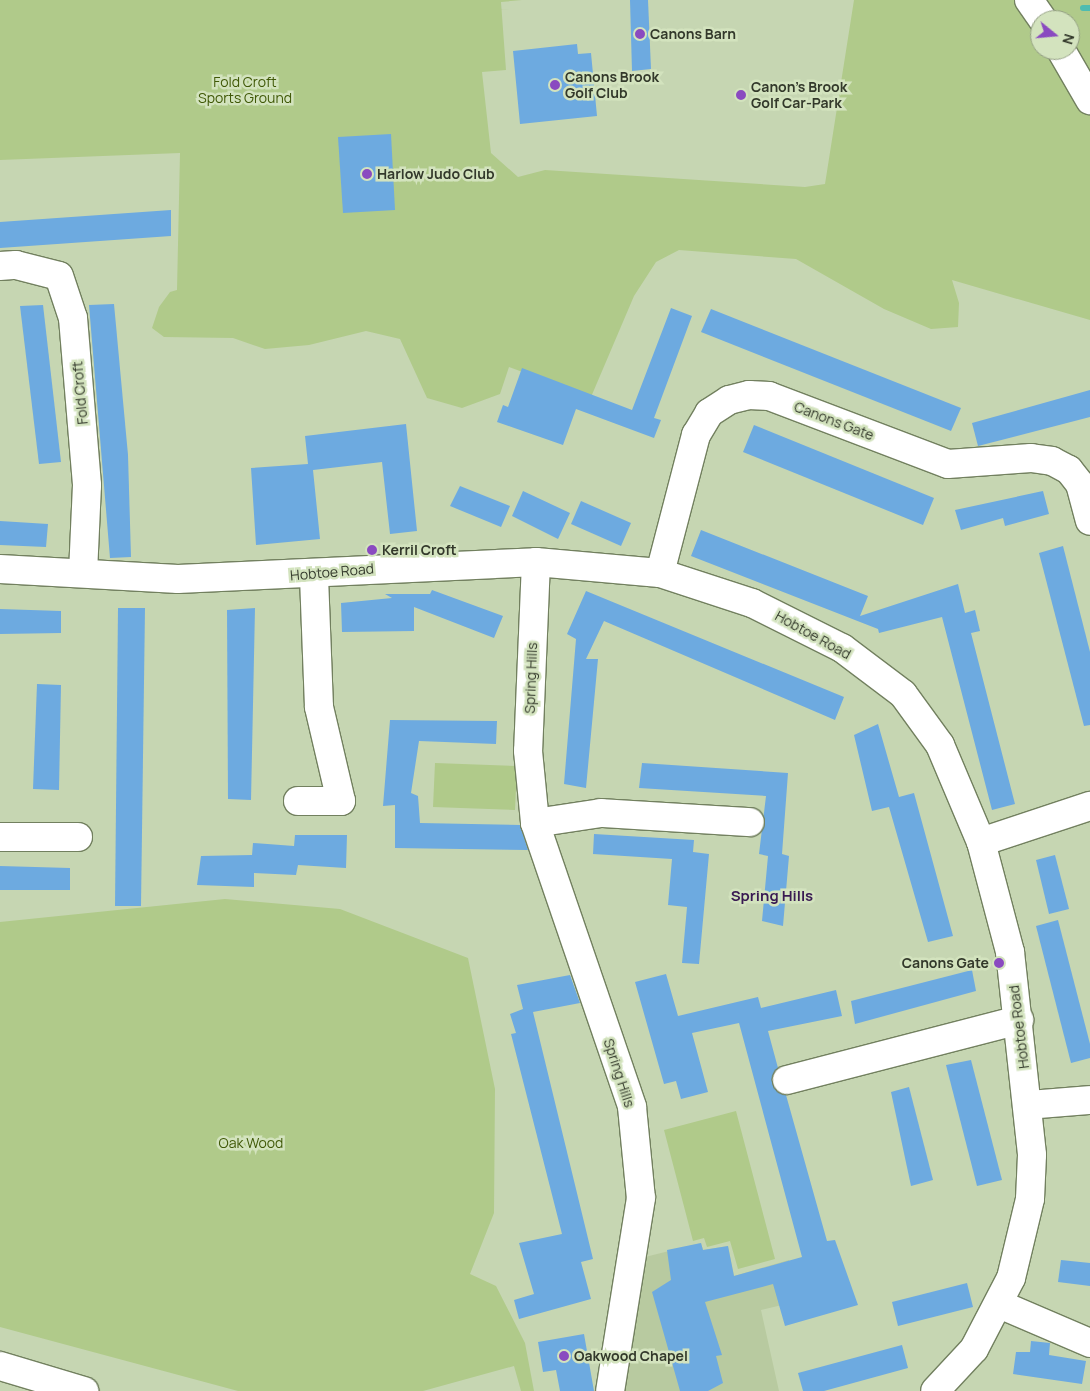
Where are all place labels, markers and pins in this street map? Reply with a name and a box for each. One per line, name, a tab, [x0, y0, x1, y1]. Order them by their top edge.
place label: Canons Barn	[650, 26, 736, 42]
marker: Canons Barn	[634, 28, 646, 40]
place label: Canons Brook Golf Club	[565, 69, 659, 102]
marker: Canons Brook Golf Club	[549, 79, 561, 91]
place label: Canon's Brook Golf Car-Park	[751, 79, 847, 111]
marker: Canon's Brook Golf Car-Park	[735, 89, 747, 101]
place label: Harlow Judo Club	[377, 166, 495, 182]
marker: Harlow Judo Club	[361, 168, 373, 180]
place label: Kerril Croft	[382, 542, 457, 558]
marker: Kerril Croft	[366, 544, 378, 556]
place label: Canons Gate	[902, 955, 989, 971]
marker: Canons Gate	[993, 957, 1005, 969]
place label: Oakwood Chapel	[574, 1348, 688, 1364]
marker: Oakwood Chapel	[558, 1350, 570, 1362]

